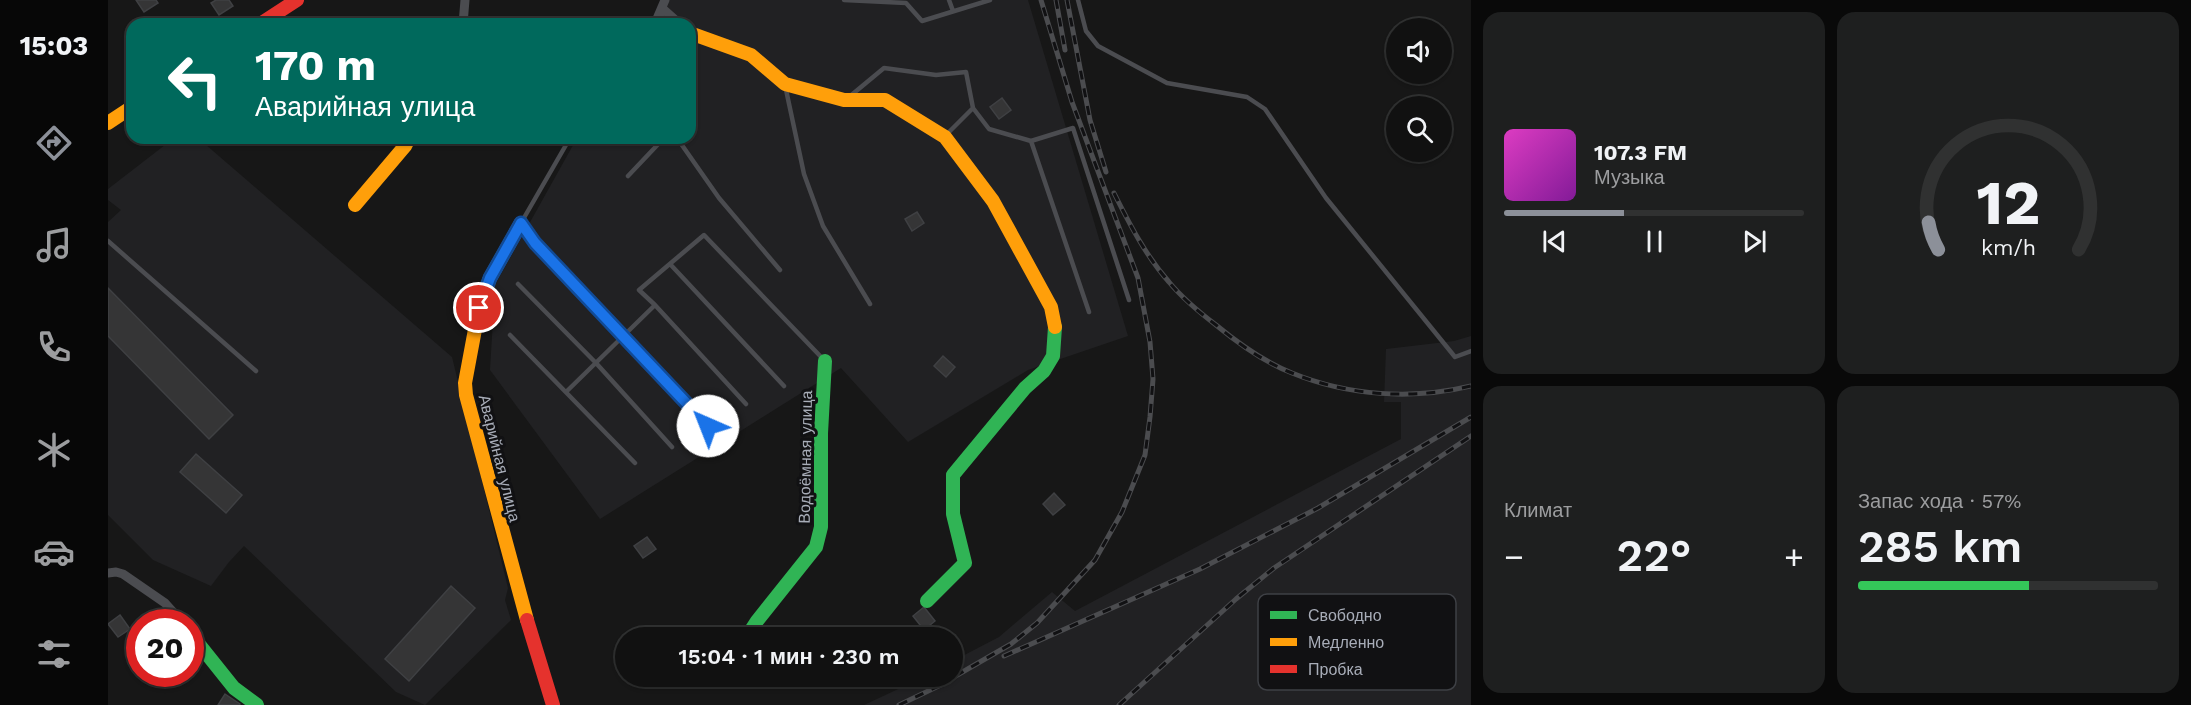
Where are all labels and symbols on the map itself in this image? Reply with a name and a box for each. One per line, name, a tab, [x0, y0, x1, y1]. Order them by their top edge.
pin	[453, 282, 504, 333]
street label: Водоёмная улица	[795, 390, 816, 524]
street label: Аварийная улица	[475, 393, 525, 524]
position arrow	[676, 394, 740, 458]
legend	[1258, 594, 1456, 690]
text: Свободно	[1308, 606, 1382, 625]
speed limit sign: 20	[126, 609, 204, 687]
text: Медленно	[1308, 633, 1384, 652]
text: Пробка	[1308, 660, 1363, 679]

